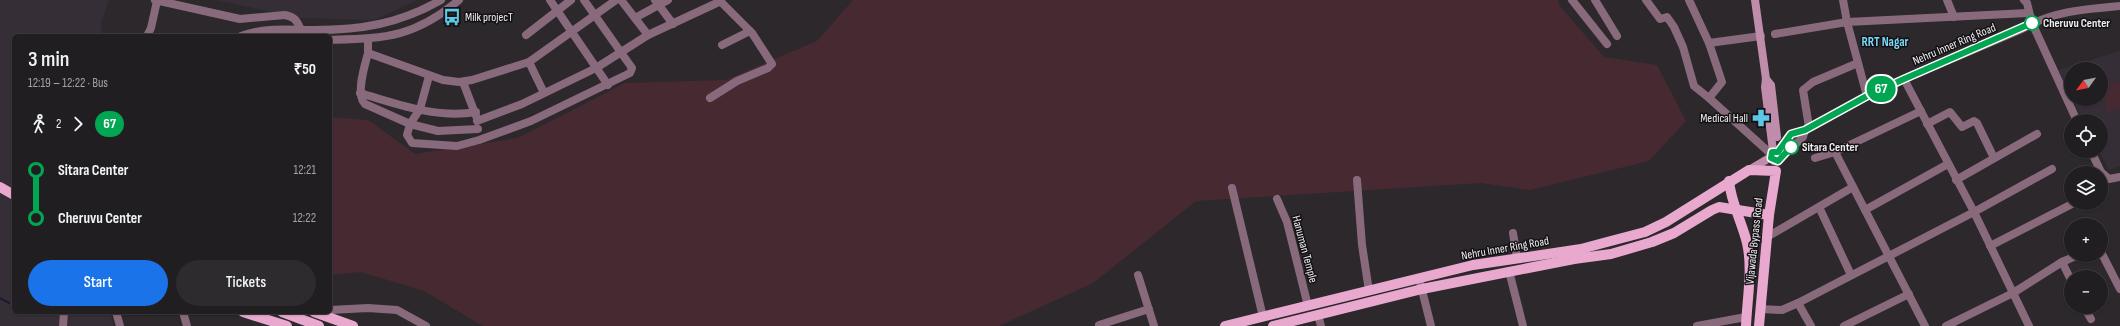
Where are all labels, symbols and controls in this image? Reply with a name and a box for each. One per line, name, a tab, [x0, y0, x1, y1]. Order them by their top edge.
bus stop icon: Milk projecT	[442, 7, 462, 27]
place label: Milk projecT	[465, 10, 513, 25]
marker: Cheruvu Center	[2024, 15, 2040, 31]
place label: Cheruvu Center	[2043, 16, 2110, 31]
street label: Nehru Inner Ring Road	[1910, 20, 1998, 69]
district label: RRT Nagar	[1861, 34, 1909, 50]
text: 3 min	[28, 46, 69, 73]
text: ₹50	[294, 60, 316, 79]
north arrow	[2064, 62, 2108, 106]
map controls	[2064, 62, 2108, 314]
text: 12:19 – 12:22 · Bus	[28, 75, 108, 91]
line badge: 67	[1863, 76, 1899, 102]
text: 67	[1875, 80, 1887, 97]
pharmacy icon: Medical Hall	[1751, 108, 1771, 128]
place label: Medical Hall	[1700, 111, 1748, 126]
icon: walk	[28, 113, 50, 135]
icon: forward	[67, 113, 89, 135]
button: locate	[2064, 114, 2108, 158]
text: 67	[103, 115, 116, 132]
text: 2	[56, 116, 61, 132]
marker: Sitara Center	[1783, 139, 1799, 155]
place label: Sitara Center	[1802, 140, 1859, 155]
text: Sitara Center	[58, 161, 128, 180]
text: 12:21	[294, 162, 316, 178]
button: layers	[2064, 166, 2108, 210]
street label: Vijawada Bypass Road	[1742, 197, 1766, 285]
text: Cheruvu Center	[58, 209, 142, 228]
text: 12:22	[293, 210, 316, 226]
street label: Hanuman Temple	[1288, 214, 1321, 284]
button: +	[2064, 218, 2108, 262]
street label: Nehru Inner Ring Road	[1460, 233, 1550, 264]
button: Start	[28, 260, 168, 306]
button: Tickets	[176, 260, 316, 306]
button: −	[2064, 270, 2108, 314]

